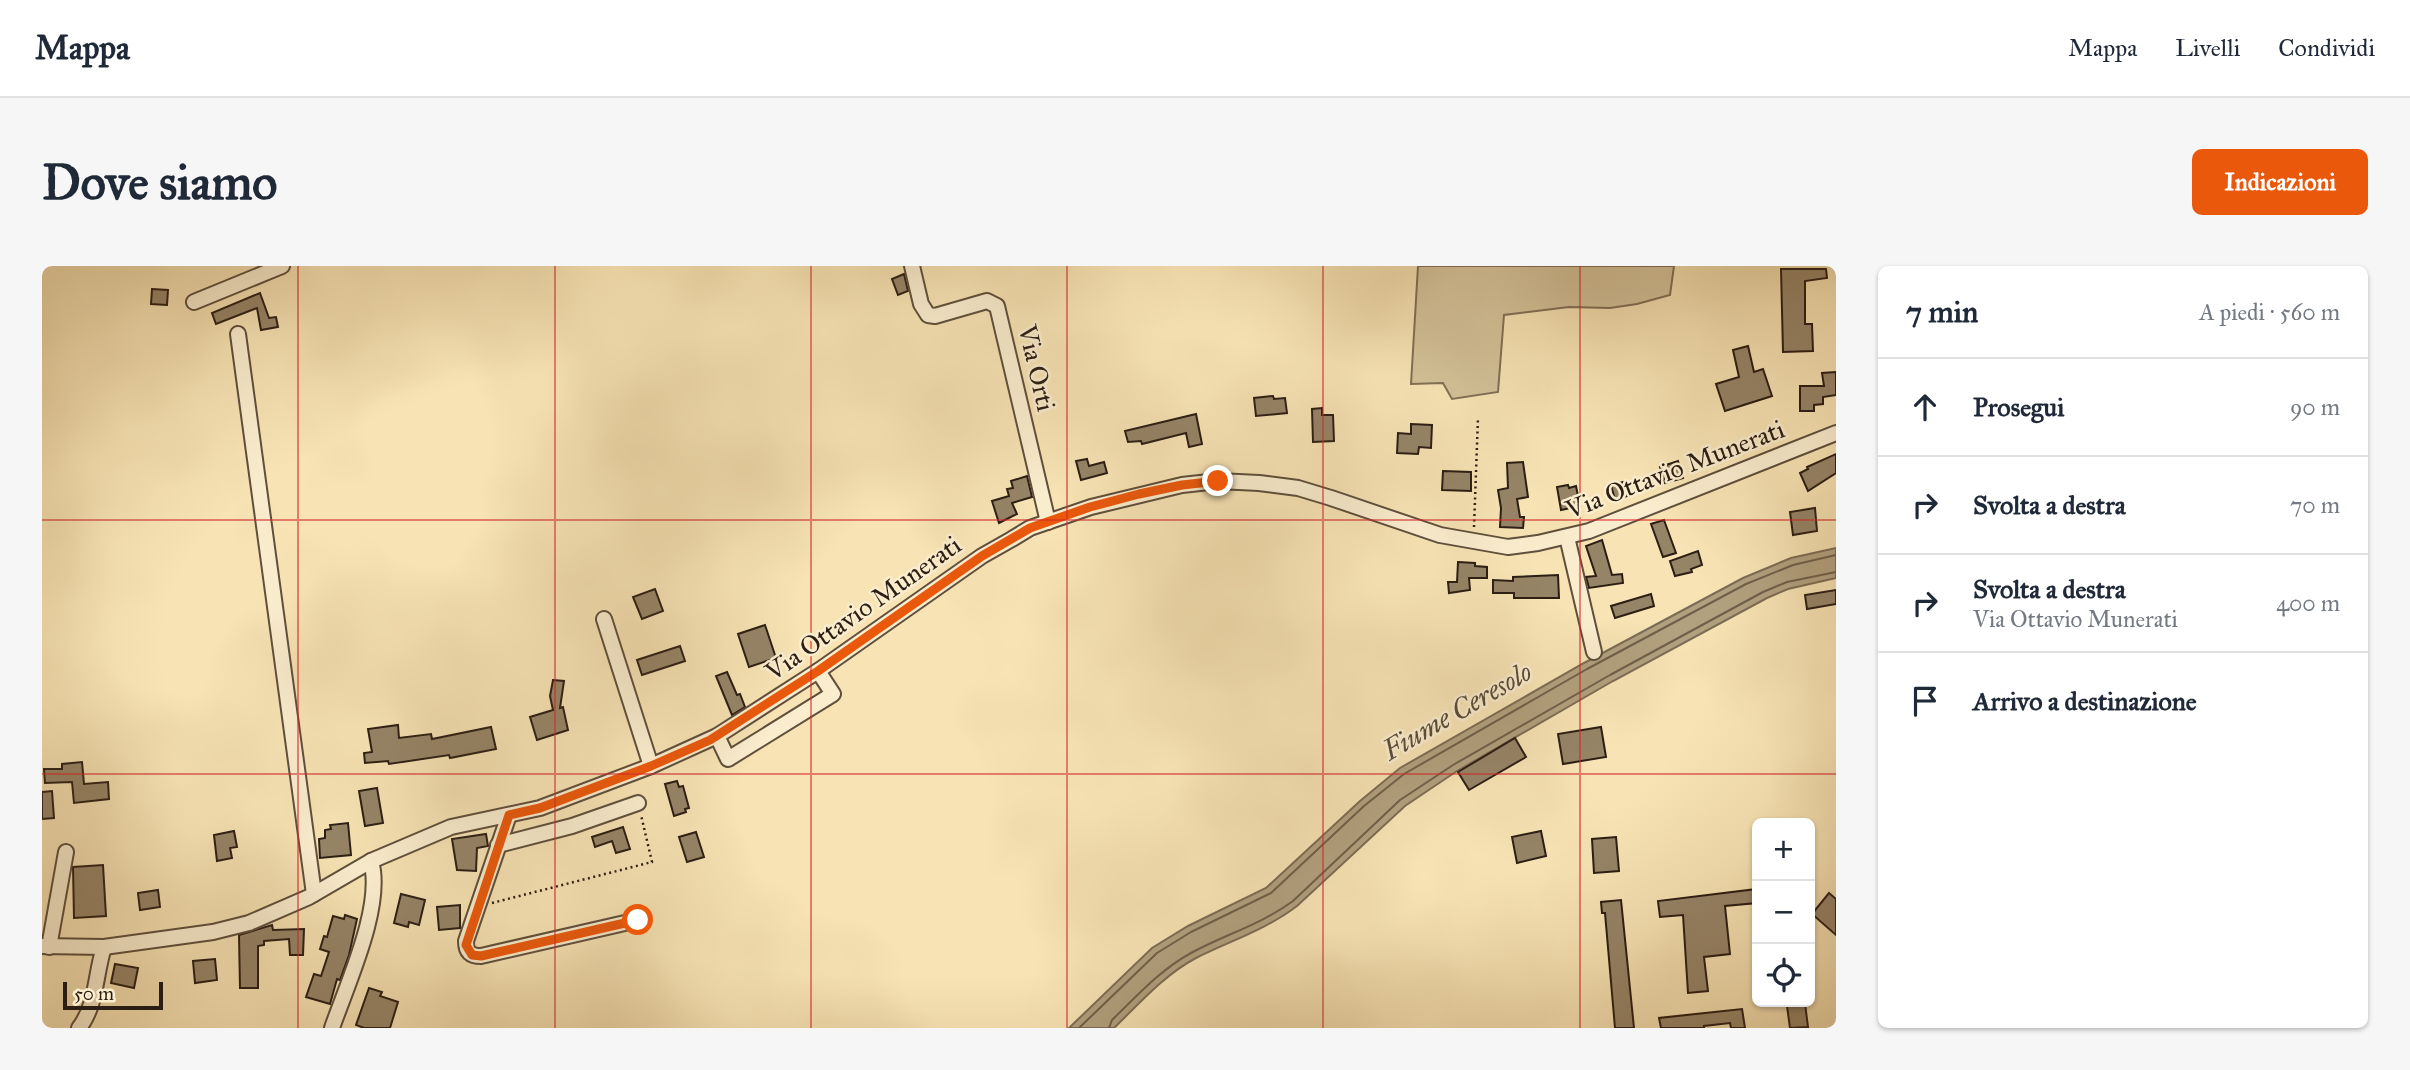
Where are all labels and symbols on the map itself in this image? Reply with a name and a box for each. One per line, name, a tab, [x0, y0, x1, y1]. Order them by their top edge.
street label: Via Orti	[1011, 321, 1062, 414]
street label: Via Ottavio Munerati	[1560, 413, 1789, 526]
route end	[1202, 465, 1233, 496]
street label: Via Ottavio Munerati	[758, 528, 967, 688]
water label: Fiume Ceresolo	[1375, 654, 1538, 768]
route start	[622, 904, 653, 935]
scale bar	[63, 979, 163, 1011]

